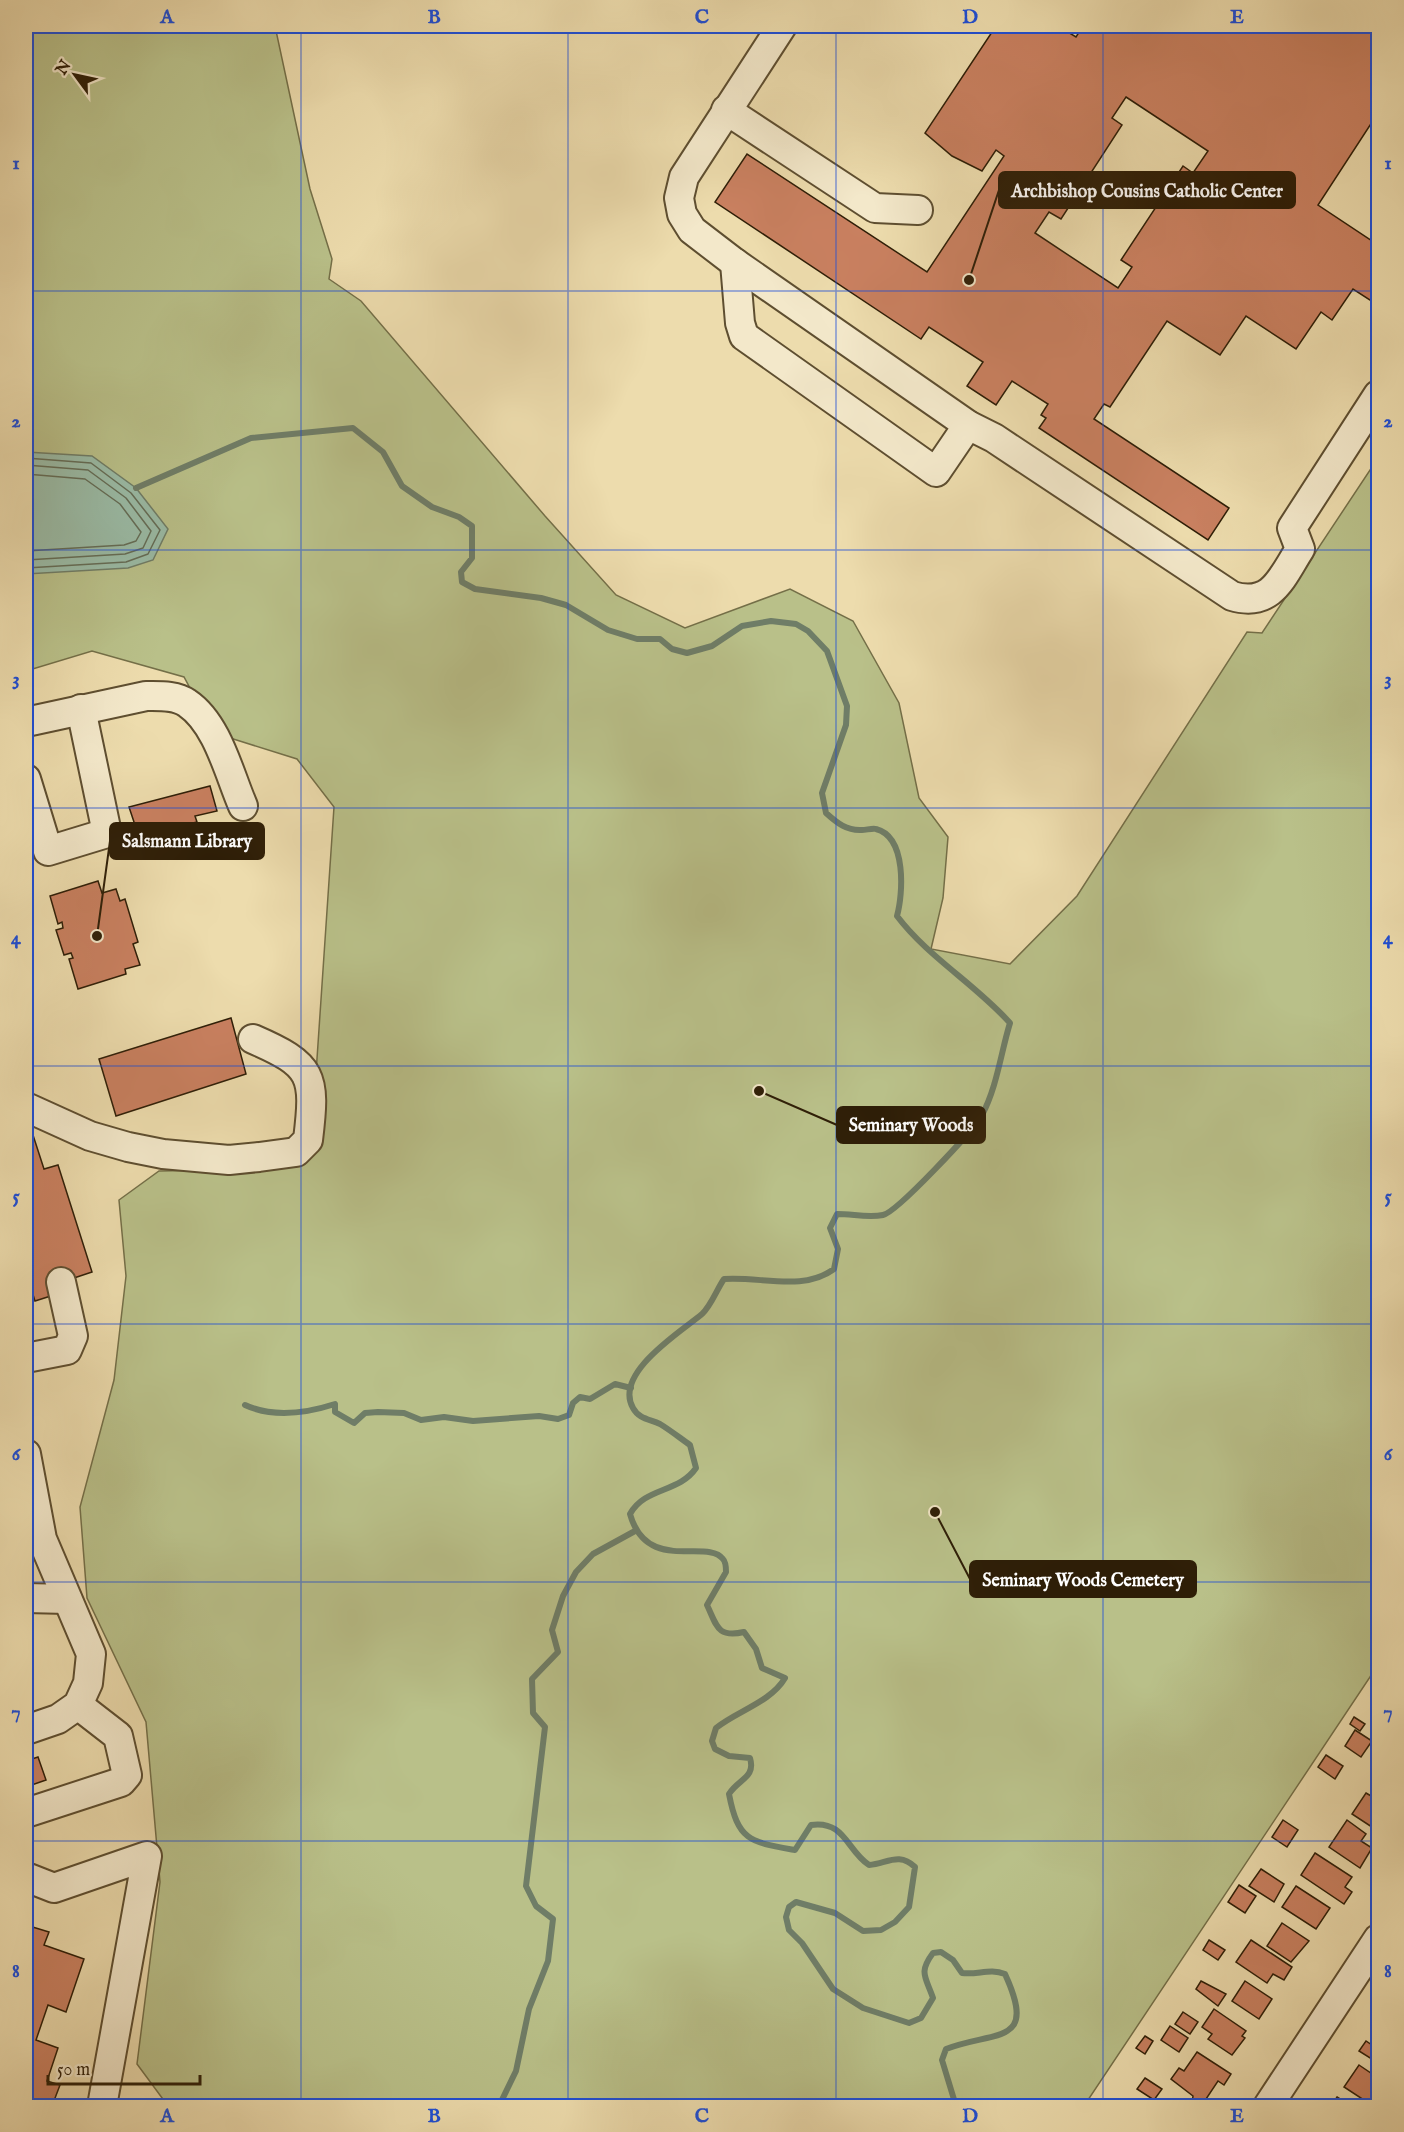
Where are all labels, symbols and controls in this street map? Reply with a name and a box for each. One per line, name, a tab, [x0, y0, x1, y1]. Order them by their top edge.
text: A	[159, 5, 175, 30]
text: B	[427, 5, 441, 30]
text: C	[695, 5, 709, 30]
text: D	[962, 5, 978, 30]
text: E	[1230, 5, 1244, 30]
north arrow	[45, 45, 105, 105]
text: N	[51, 57, 76, 80]
text: 1	[12, 151, 20, 176]
text: 1	[1384, 151, 1392, 176]
callout: Archbishop Cousins Catholic Center	[999, 172, 1295, 208]
text: Archbishop Cousins Catholic Center	[1010, 181, 1283, 204]
text: 2	[11, 409, 21, 434]
text: 2	[1383, 409, 1393, 434]
text: 3	[12, 667, 20, 692]
text: 3	[1384, 667, 1392, 692]
callout: Salsmann Library	[110, 823, 264, 859]
text: Salsmann Library	[122, 831, 253, 854]
text: 4	[11, 926, 22, 951]
text: 4	[1383, 926, 1394, 951]
callout: Seminary Woods	[837, 1107, 985, 1143]
text: Seminary Woods	[849, 1115, 974, 1138]
text: 5	[12, 1184, 20, 1209]
text: 5	[1384, 1184, 1392, 1209]
text: 6	[12, 1442, 22, 1467]
text: 6	[1384, 1442, 1394, 1467]
callout: Seminary Woods Cemetery	[970, 1561, 1196, 1597]
text: Seminary Woods Cemetery	[982, 1570, 1185, 1593]
text: 7	[11, 1700, 21, 1725]
text: 7	[1383, 1700, 1393, 1725]
text: 8	[12, 1959, 20, 1984]
text: 8	[1384, 1959, 1392, 1984]
scale bar	[48, 2048, 200, 2086]
text: 50 m	[57, 2059, 90, 2082]
text: A	[159, 2104, 175, 2129]
text: B	[427, 2104, 441, 2129]
text: C	[695, 2104, 709, 2129]
text: D	[962, 2104, 978, 2129]
text: E	[1230, 2104, 1244, 2129]

